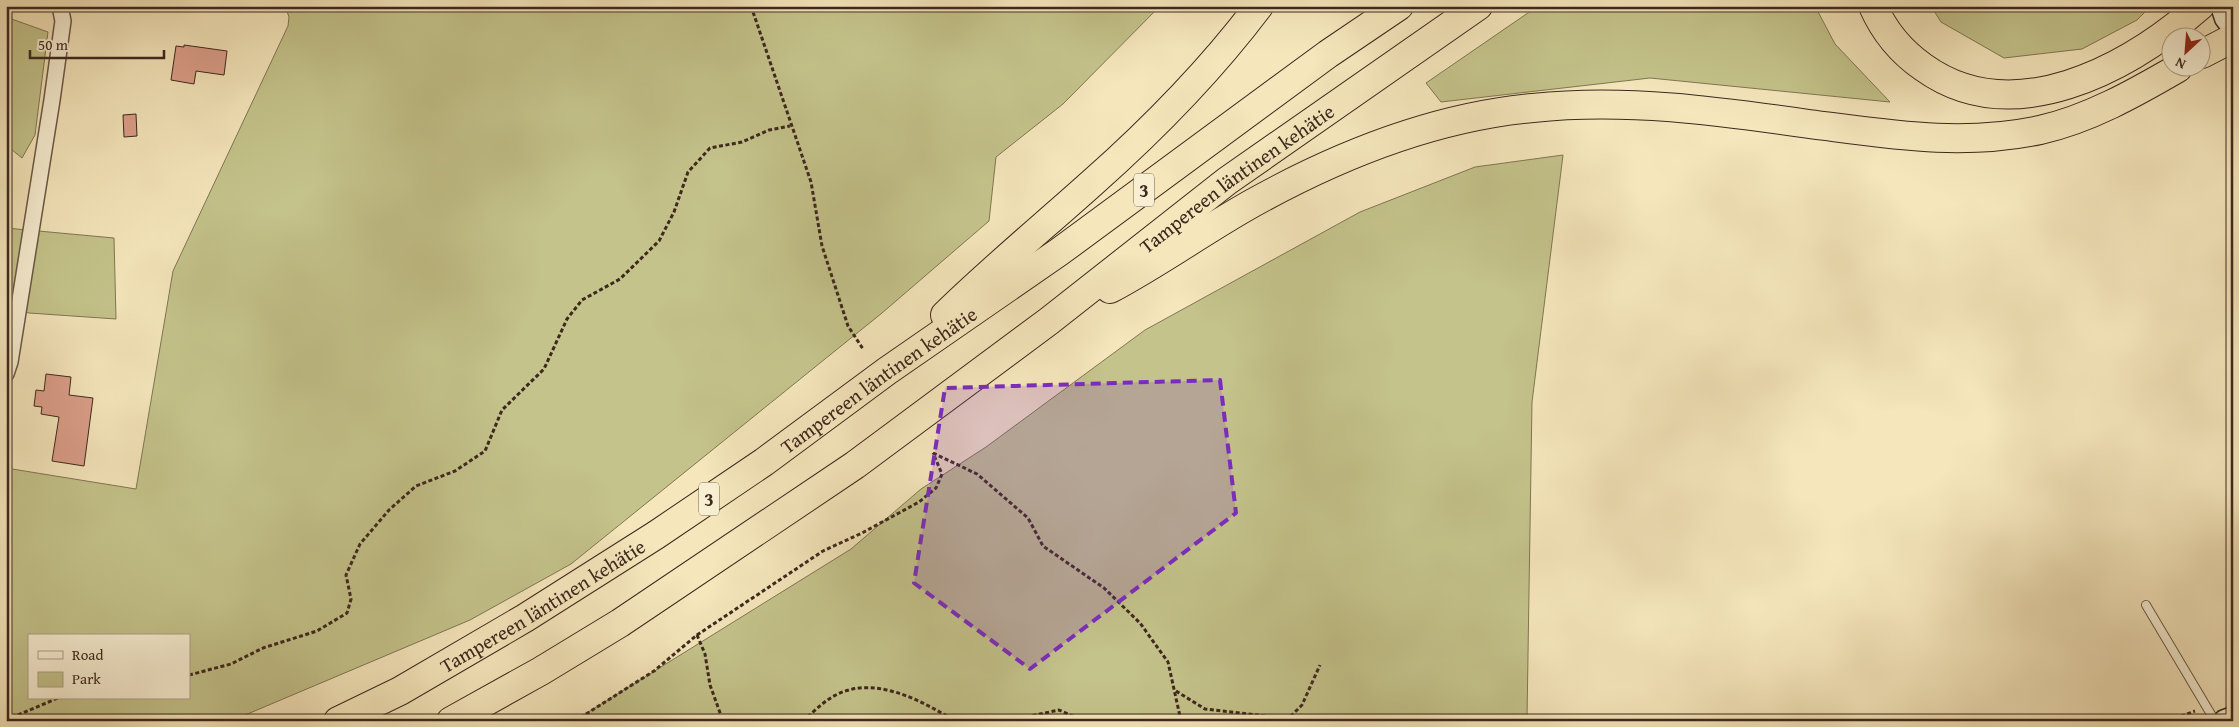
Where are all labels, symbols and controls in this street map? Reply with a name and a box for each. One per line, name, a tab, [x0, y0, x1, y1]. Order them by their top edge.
scale bar	[30, 28, 164, 60]
north arrow	[2162, 28, 2212, 78]
text: 50 m	[38, 34, 69, 55]
text: N	[2171, 52, 2189, 75]
street label: Tampereen läntinen kehätie	[1133, 96, 1340, 260]
road number: 3	[1134, 174, 1154, 206]
street label: Tampereen läntinen kehätie	[774, 299, 982, 460]
road number: 3	[699, 482, 719, 516]
street label: Tampereen läntinen kehätie	[434, 531, 650, 679]
legend	[28, 634, 190, 700]
text: Road	[72, 644, 103, 665]
text: Park	[72, 668, 101, 689]

